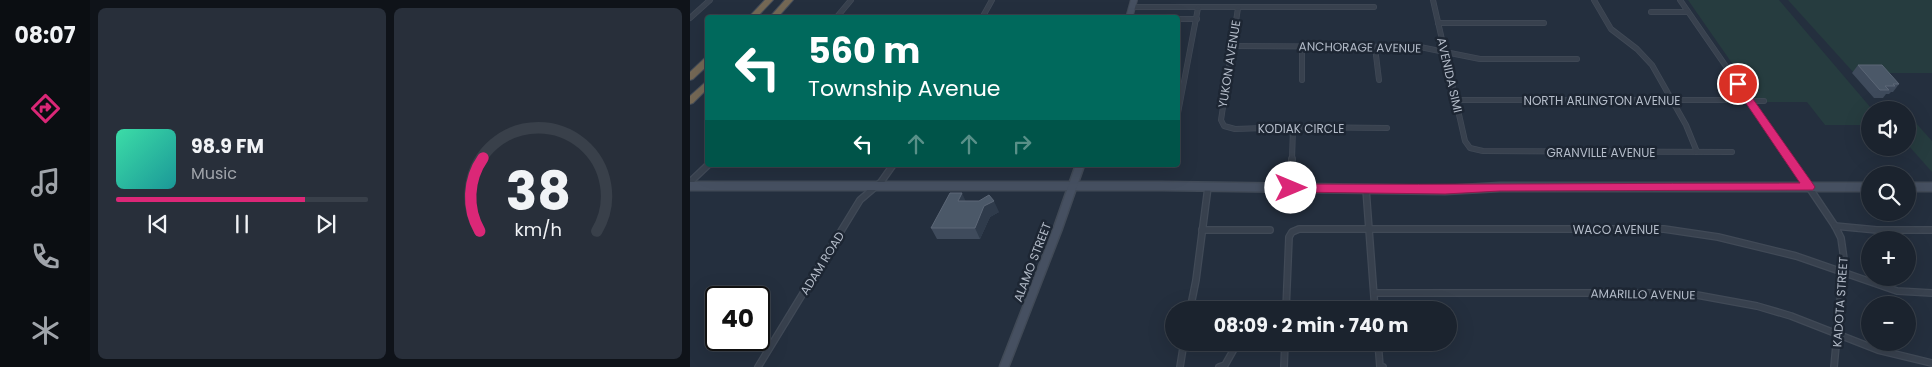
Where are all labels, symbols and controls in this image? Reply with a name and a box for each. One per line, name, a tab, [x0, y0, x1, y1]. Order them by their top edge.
street label: YUKON AVENUE	[1214, 19, 1244, 109]
text: 08:07	[15, 20, 75, 51]
text: 560 m	[808, 26, 920, 75]
icon: left	[725, 35, 790, 100]
street label: AVENIDA SIMI	[1433, 36, 1467, 114]
street label: ANCHORAGE AVENUE	[1299, 37, 1421, 57]
pin	[1717, 63, 1759, 105]
icon: arrive	[1724, 70, 1752, 98]
text: Township Avenue	[808, 73, 1000, 104]
icon: directions	[28, 91, 63, 126]
street label: NORTH ARLINGTON AVENUE	[1523, 92, 1681, 109]
map controls	[1861, 101, 1916, 351]
button: sound	[1861, 101, 1916, 156]
street label: KODIAK CIRCLE	[1258, 120, 1344, 137]
icon: left	[849, 130, 877, 158]
icon: ahead	[902, 130, 930, 158]
icon: ahead	[955, 130, 983, 158]
icon: right	[1008, 130, 1036, 158]
text: 98.9 FM	[191, 133, 264, 160]
street label: GRANVILLE AVENUE	[1547, 144, 1656, 161]
text: 38	[505, 155, 571, 228]
position arrow	[1264, 161, 1316, 213]
text: Music	[191, 162, 237, 185]
icon: music	[28, 165, 63, 200]
button: search	[1861, 166, 1916, 221]
icon: previous	[144, 210, 172, 238]
icon: pause	[228, 210, 256, 238]
icon: next	[312, 210, 340, 238]
text: km/h	[514, 217, 562, 242]
street label: ALAMO STREET	[1009, 219, 1055, 304]
street label: WACO AVENUE	[1573, 221, 1659, 238]
street label: ADAM ROAD	[796, 228, 848, 298]
button: +	[1861, 231, 1916, 286]
icon: phone	[28, 239, 63, 274]
street label: KADOTA STREET	[1828, 256, 1852, 348]
street label: AMARILLO AVENUE	[1590, 285, 1696, 303]
speed limit sign: 40	[705, 286, 770, 351]
button: −	[1861, 296, 1916, 351]
text: 08:09 · 2 min · 740 m	[1214, 312, 1408, 339]
icon: climate	[28, 313, 63, 348]

